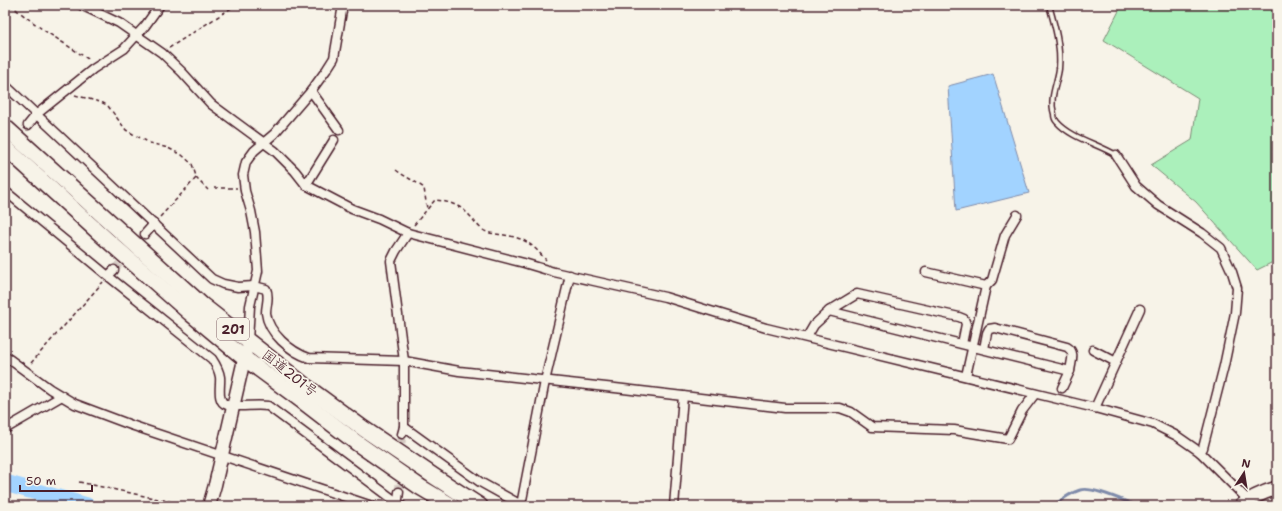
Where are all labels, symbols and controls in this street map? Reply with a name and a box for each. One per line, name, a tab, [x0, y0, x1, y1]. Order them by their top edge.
road number: 201	[217, 318, 249, 340]
street label: 国道201号	[258, 345, 322, 401]
north arrow	[1224, 453, 1264, 493]
text: N	[1240, 455, 1252, 472]
scale bar	[20, 467, 92, 493]
text: 50 m	[26, 473, 56, 489]

